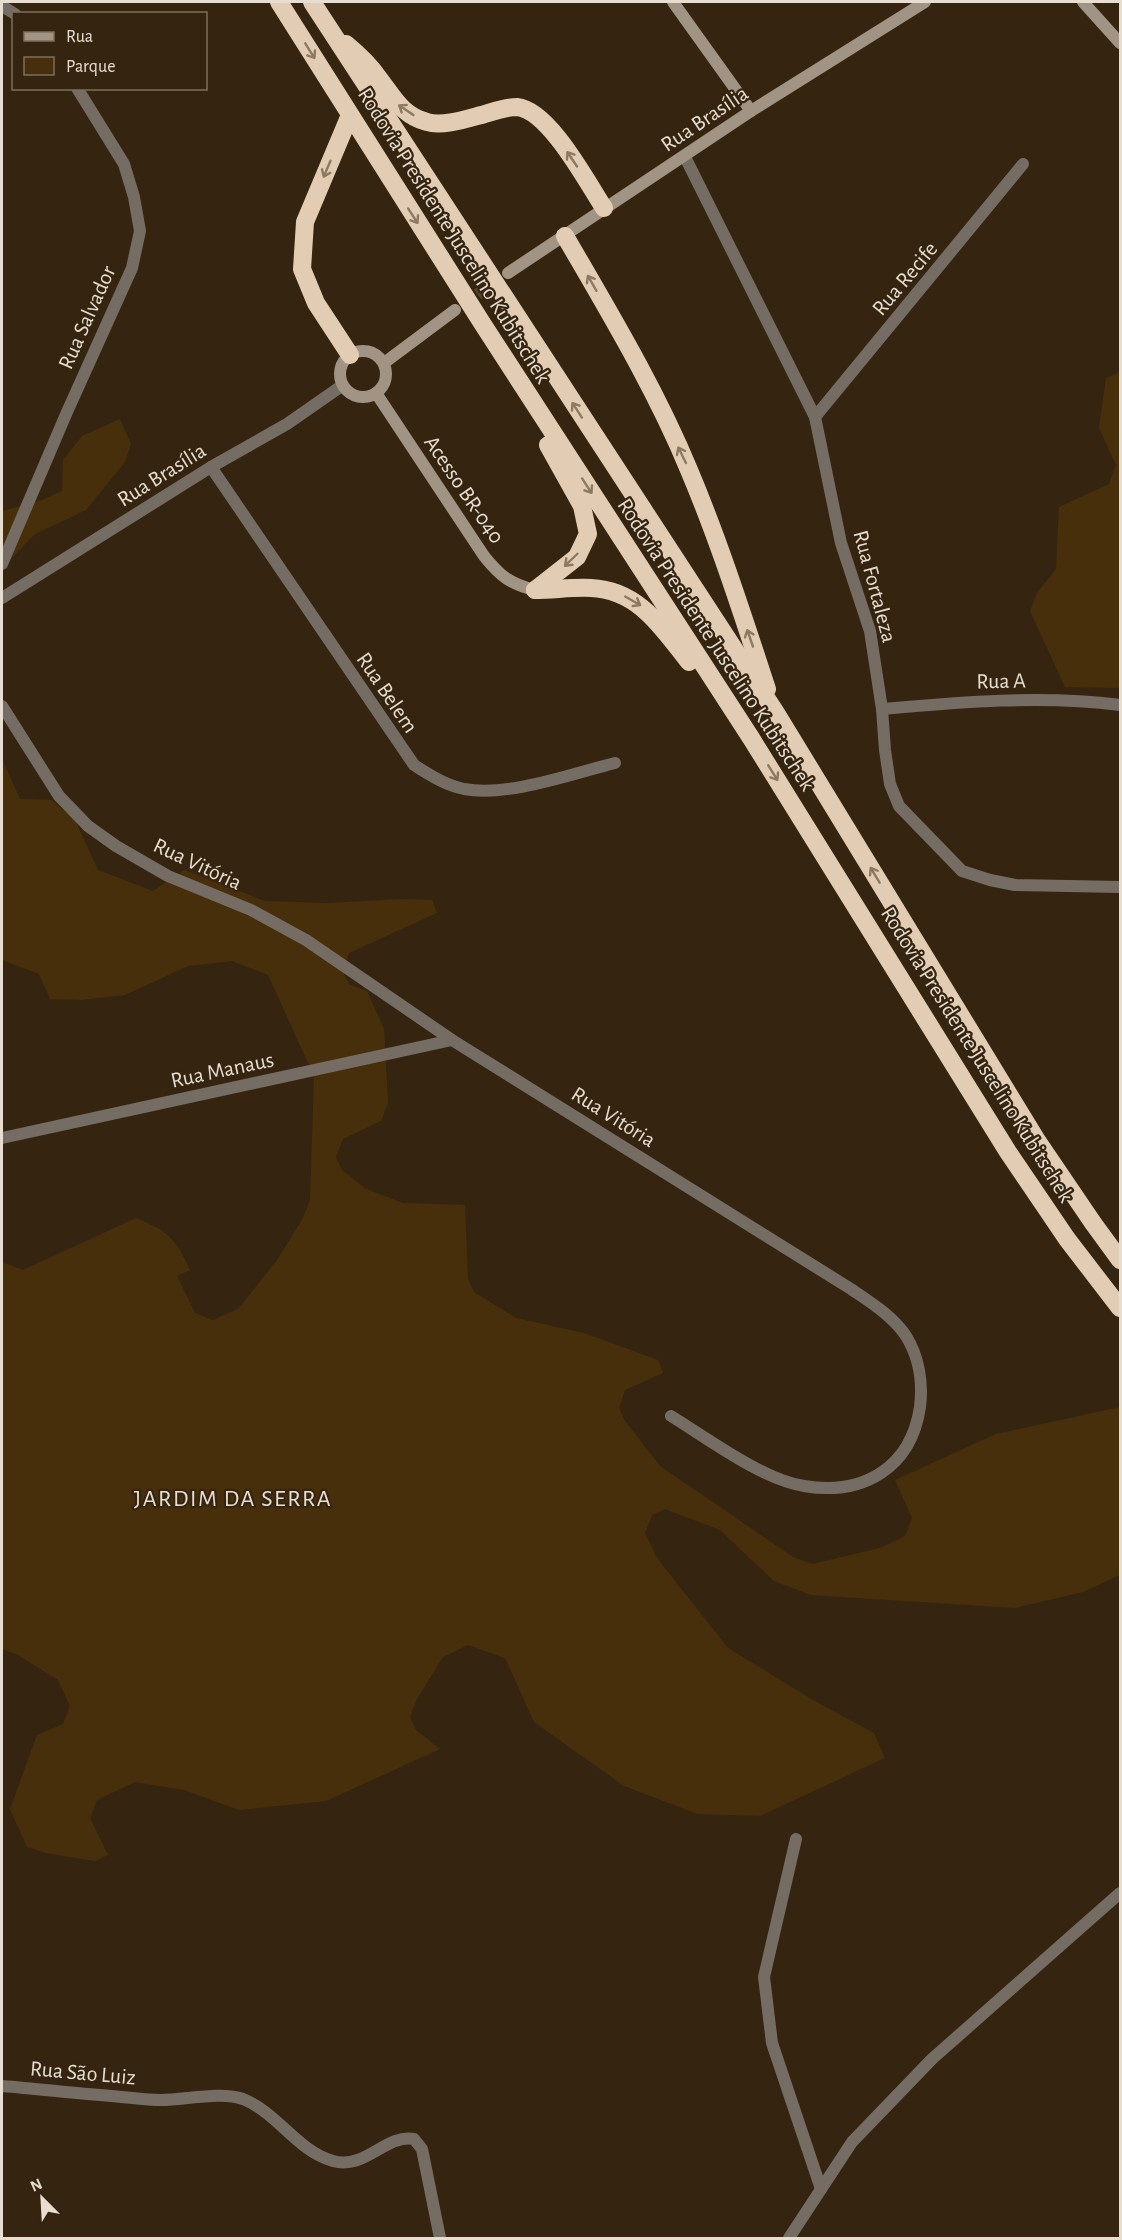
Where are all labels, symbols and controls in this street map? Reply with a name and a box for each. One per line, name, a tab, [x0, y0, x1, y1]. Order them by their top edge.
legend	[12, 12, 207, 90]
text: Rua	[66, 28, 93, 46]
one-way arrow	[304, 42, 316, 59]
text: Parque	[66, 58, 115, 76]
street label: Rua Brasília	[657, 82, 752, 156]
street label: Rodovia Presidente Juscelino Kubitschek	[354, 84, 555, 387]
one-way arrow	[397, 104, 414, 117]
one-way arrow	[566, 152, 578, 168]
one-way arrow	[321, 160, 332, 178]
one-way arrow	[408, 207, 420, 224]
street label: Rua Recife	[868, 238, 942, 320]
street label: Rua Salvador	[54, 262, 119, 372]
one-way arrow	[586, 274, 597, 292]
one-way arrow	[571, 402, 583, 419]
street label: Acesso BR-040	[420, 432, 508, 547]
street label: Rua Brasília	[113, 439, 210, 511]
one-way arrow	[676, 447, 688, 465]
one-way arrow	[582, 477, 594, 494]
street label: Rodovia Presidente Juscelino Kubitschek	[613, 494, 819, 795]
street label: Rua Fortaleza	[849, 528, 901, 645]
one-way arrow	[564, 553, 579, 567]
one-way arrow	[624, 595, 641, 607]
one-way arrow	[744, 629, 755, 648]
street label: Rua Belem	[352, 648, 422, 737]
street label: Rua A	[976, 670, 1026, 692]
one-way arrow	[766, 765, 779, 782]
street label: Rua Vitória	[150, 834, 245, 894]
one-way arrow	[868, 867, 880, 884]
street label: Rodovia Presidente Juscelino Kubitschek	[877, 903, 1078, 1206]
street label: Rua Manaus	[169, 1048, 276, 1092]
street label: Rua Vitória	[568, 1083, 659, 1151]
district label: JARDIM DA SERRA	[134, 1487, 332, 1511]
street label: Rua São Luiz	[29, 2057, 137, 2089]
north arrow	[12, 2168, 72, 2228]
text: N	[28, 2176, 45, 2195]

